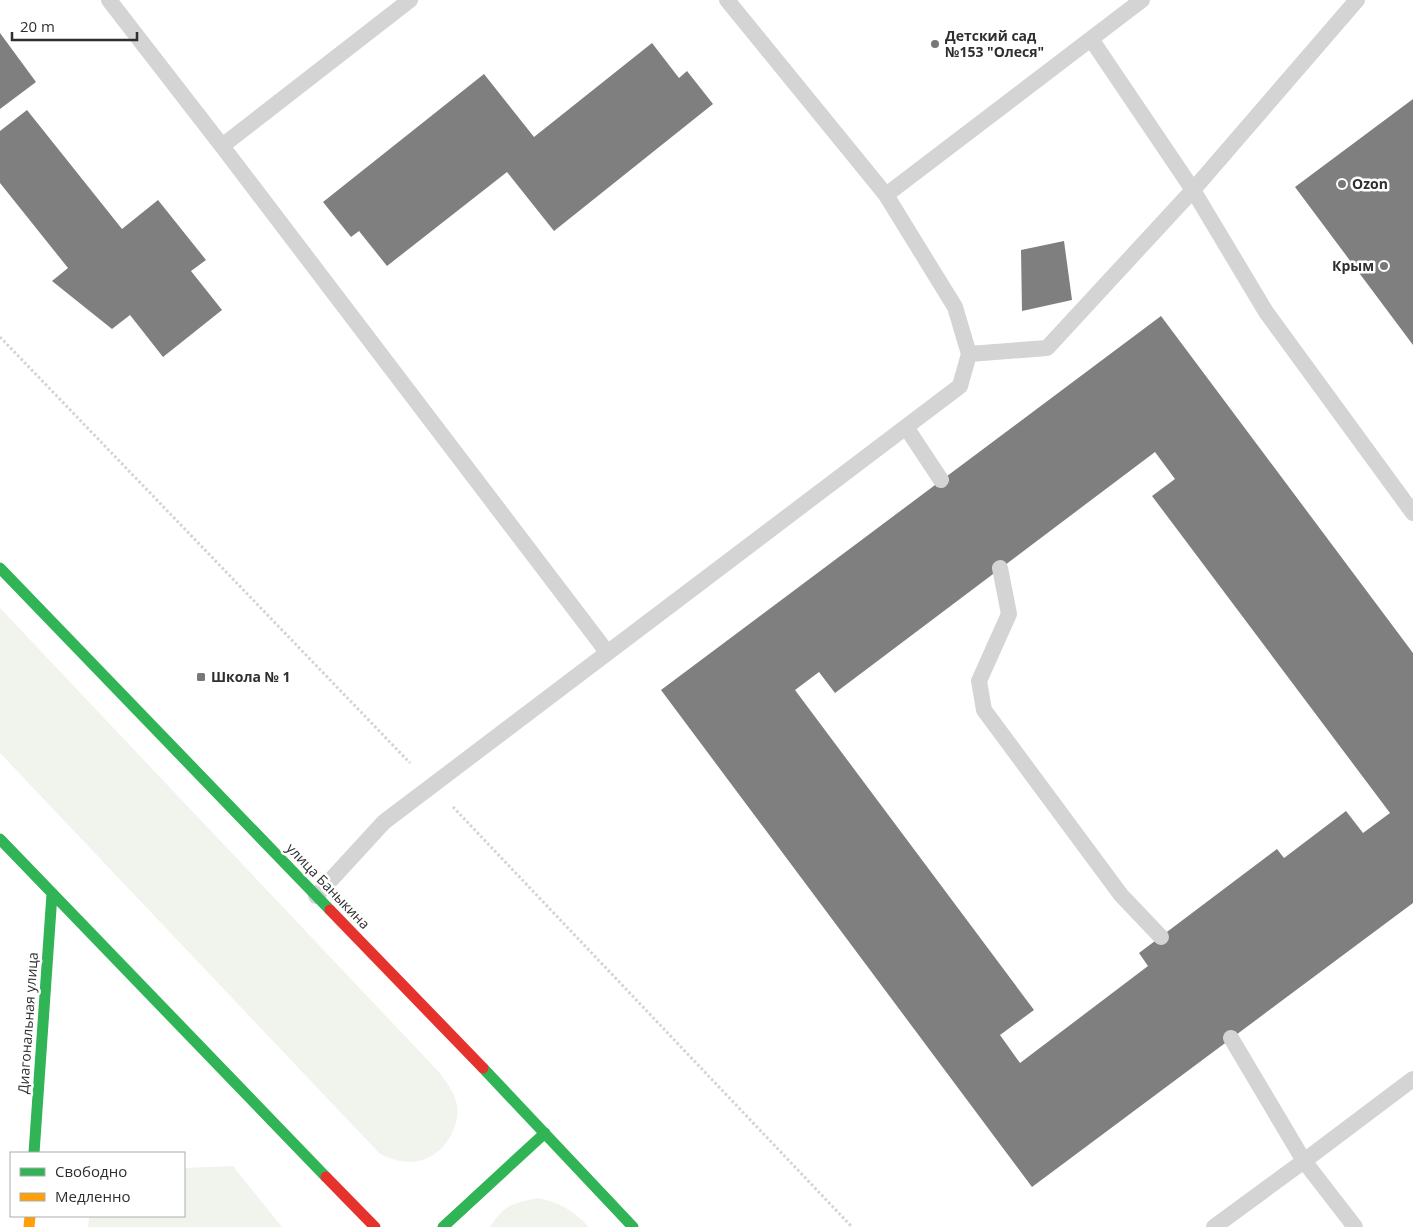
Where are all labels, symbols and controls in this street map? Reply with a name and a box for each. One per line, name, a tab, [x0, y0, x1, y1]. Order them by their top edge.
scale bar	[12, 10, 138, 42]
text: 20 m	[20, 16, 55, 36]
place label: Детский сад №153 "Олеся"	[945, 26, 1044, 61]
marker: Детский сад №153 "Олеся"	[929, 38, 941, 50]
place label: Ozon	[1352, 174, 1388, 193]
marker: Ozon	[1336, 178, 1348, 190]
place label: Крым	[1332, 256, 1374, 275]
marker: Крым	[1378, 260, 1390, 272]
place label: Школа № 1	[211, 667, 291, 686]
marker: Школа № 1	[195, 671, 207, 683]
street label: улица Баныкина	[282, 838, 374, 933]
street label: Диагональная улица	[13, 951, 42, 1095]
legend	[10, 1152, 185, 1217]
text: Свободно	[55, 1161, 127, 1181]
text: Медленно	[55, 1186, 131, 1206]

